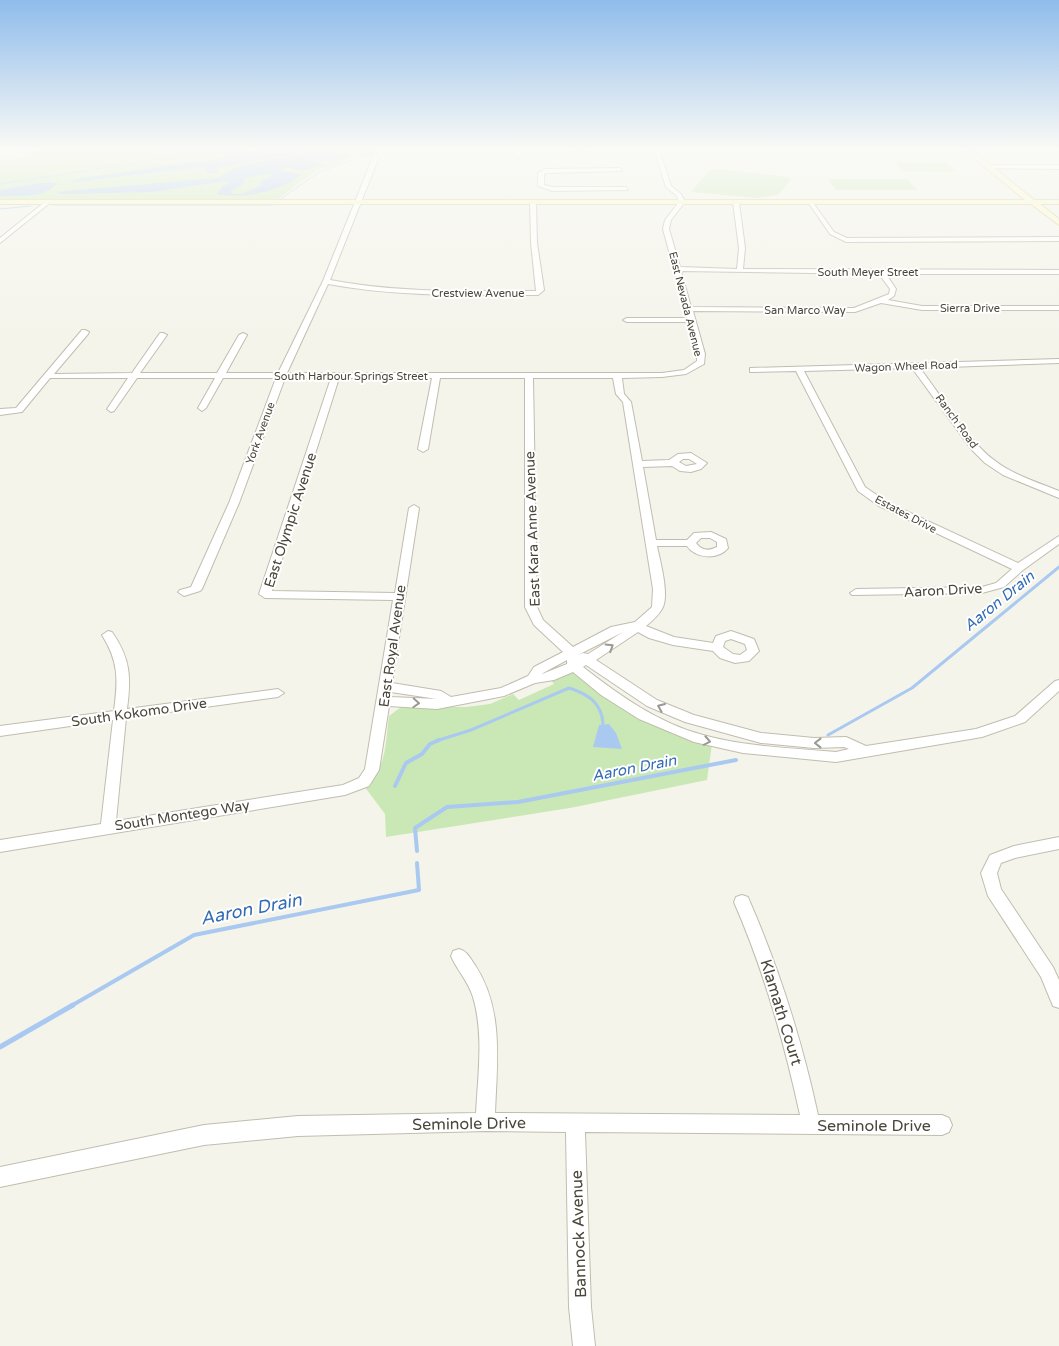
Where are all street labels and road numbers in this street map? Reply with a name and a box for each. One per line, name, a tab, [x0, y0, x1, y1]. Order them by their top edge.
street label: East Nevada Avenue	[666, 250, 705, 358]
street label: South Meyer Street	[817, 266, 919, 279]
street label: Crestview Avenue	[432, 287, 524, 300]
street label: Sierra Drive	[940, 302, 1000, 315]
street label: San Marco Way	[764, 304, 846, 317]
street label: Wagon Wheel Road	[854, 358, 958, 375]
street label: South Harbour Springs Street	[274, 370, 428, 383]
street label: Ranch Road	[933, 392, 981, 451]
street label: York Avenue	[243, 400, 278, 466]
street label: East Olympic Avenue	[261, 450, 320, 590]
street label: East Kara Anne Avenue	[521, 451, 544, 607]
street label: Estates Drive	[873, 493, 939, 536]
street label: Aaron Drive	[903, 580, 983, 601]
street label: East Royal Avenue	[375, 584, 410, 708]
street label: South Kokomo Drive	[70, 695, 208, 730]
street label: South Montego Way	[113, 796, 251, 835]
street label: Klamath Court	[755, 957, 807, 1068]
street label: Seminole Drive	[412, 1113, 526, 1135]
street label: Seminole Drive	[817, 1116, 931, 1136]
street label: Bannock Avenue	[567, 1170, 591, 1298]

